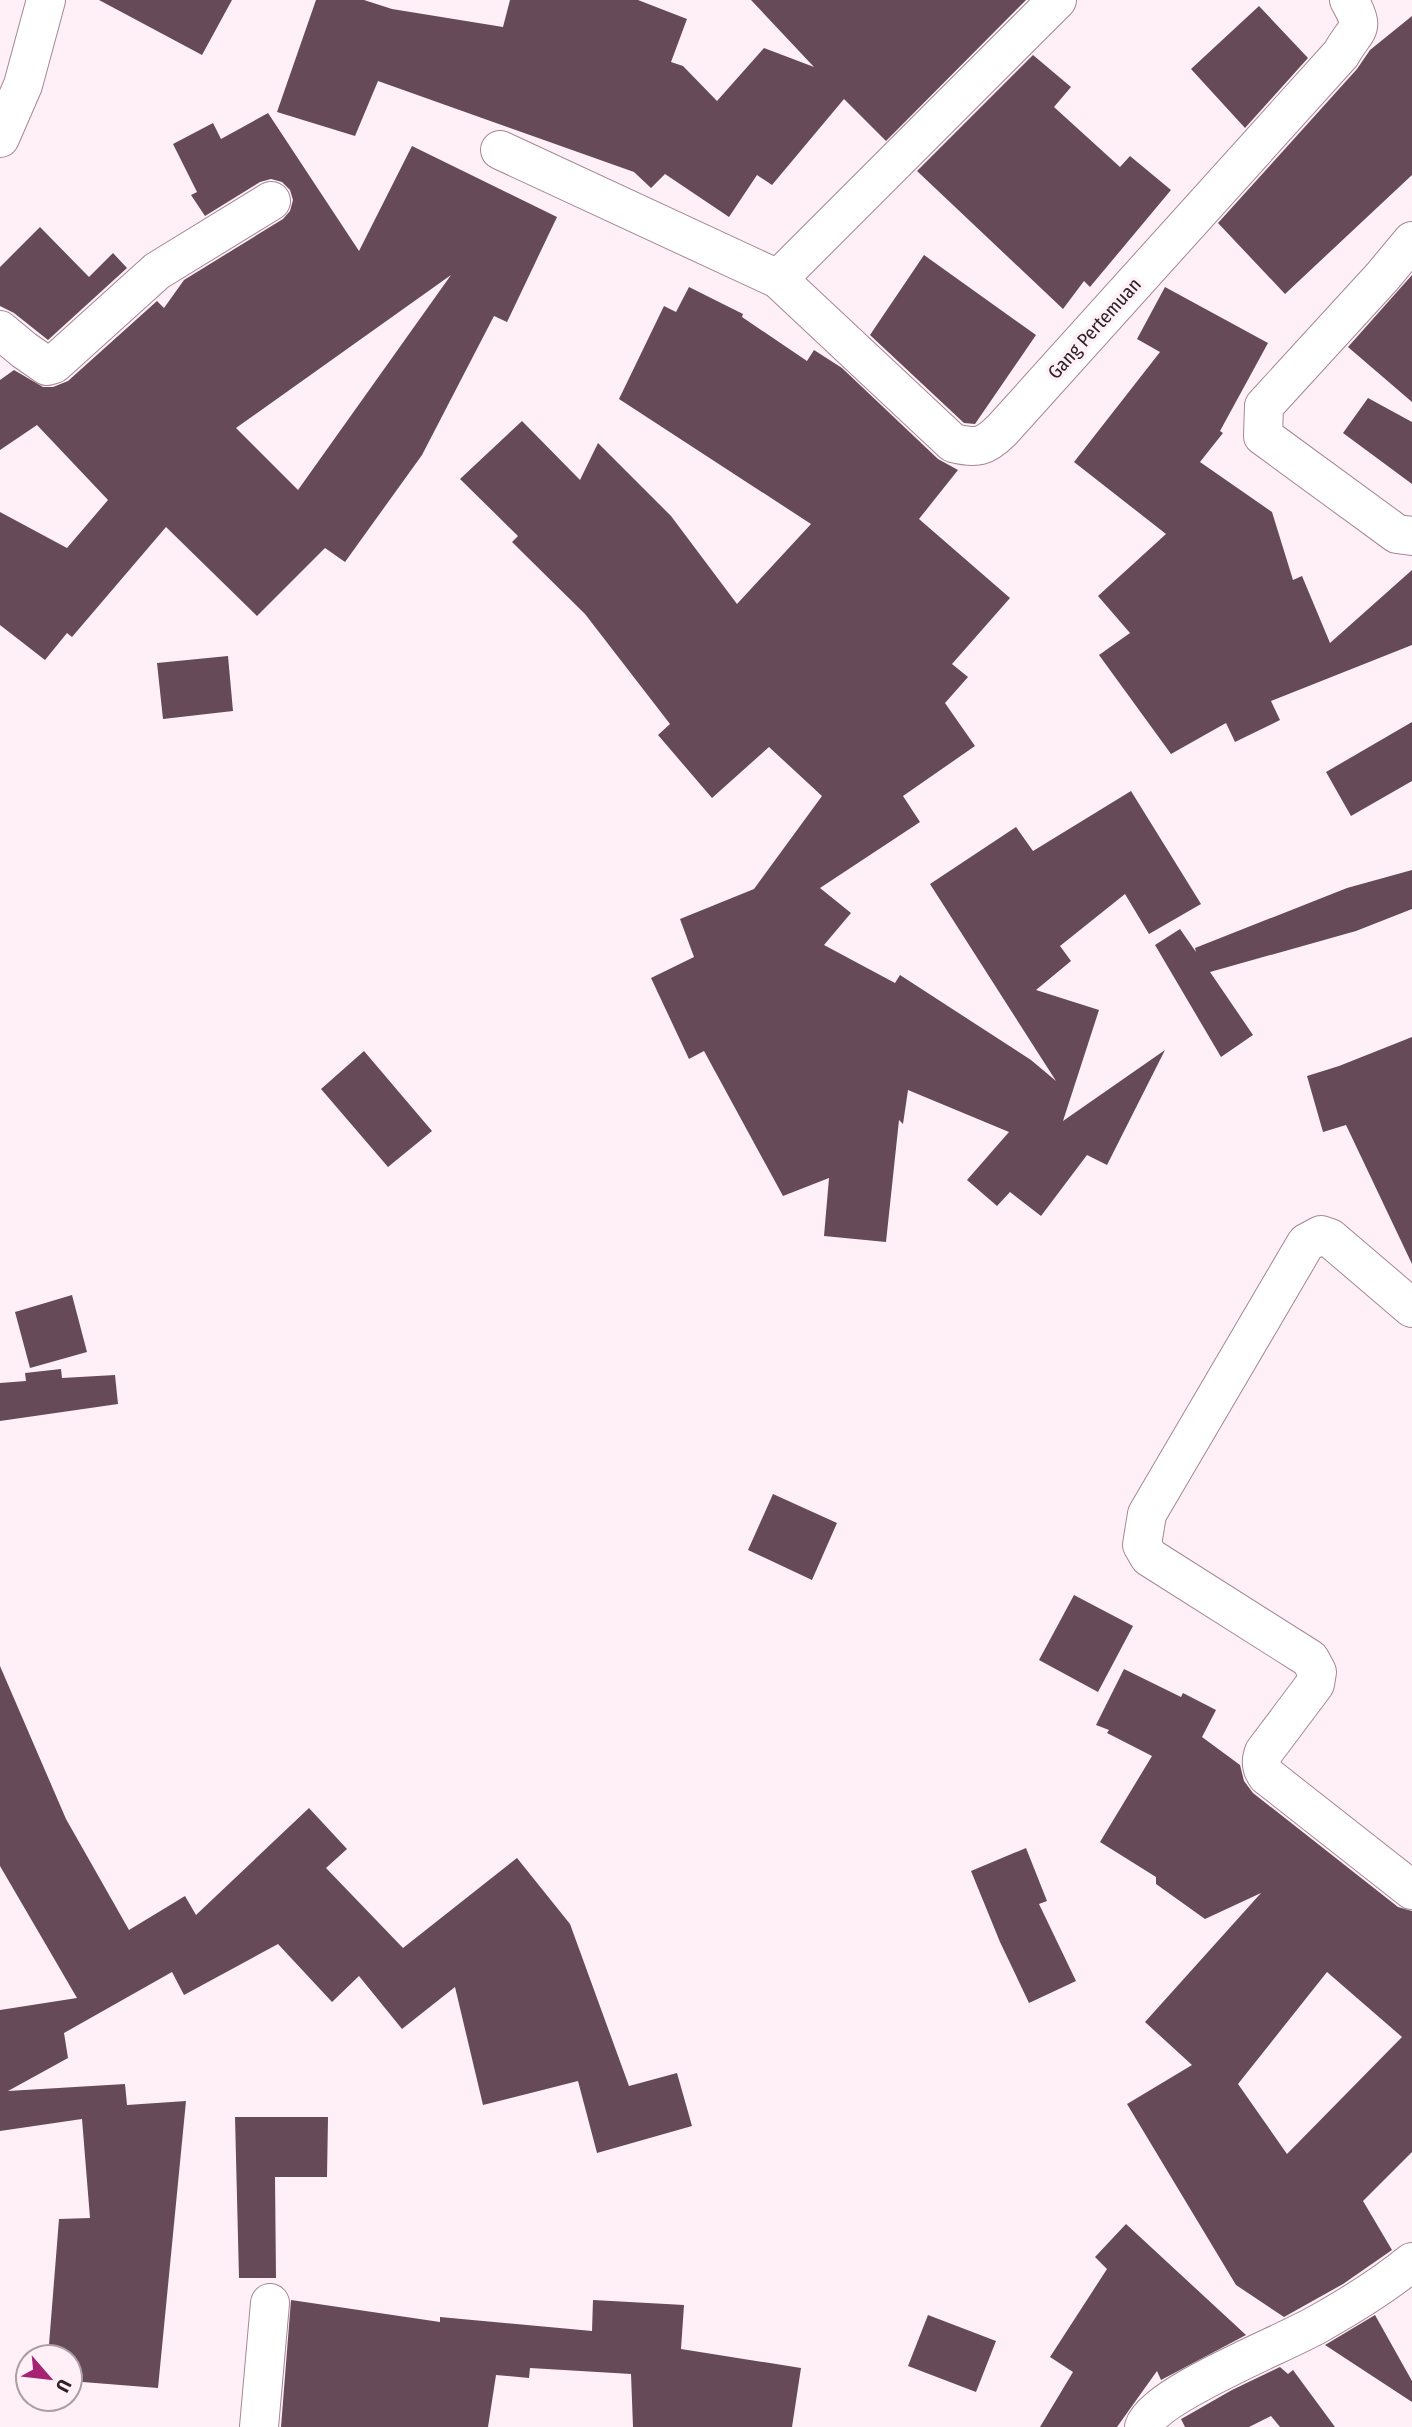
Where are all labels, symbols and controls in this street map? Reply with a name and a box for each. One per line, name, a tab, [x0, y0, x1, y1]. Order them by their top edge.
street label: Gang Pertemuan	[1043, 273, 1146, 384]
north arrow	[14, 2343, 84, 2413]
text: U	[51, 2375, 76, 2396]

